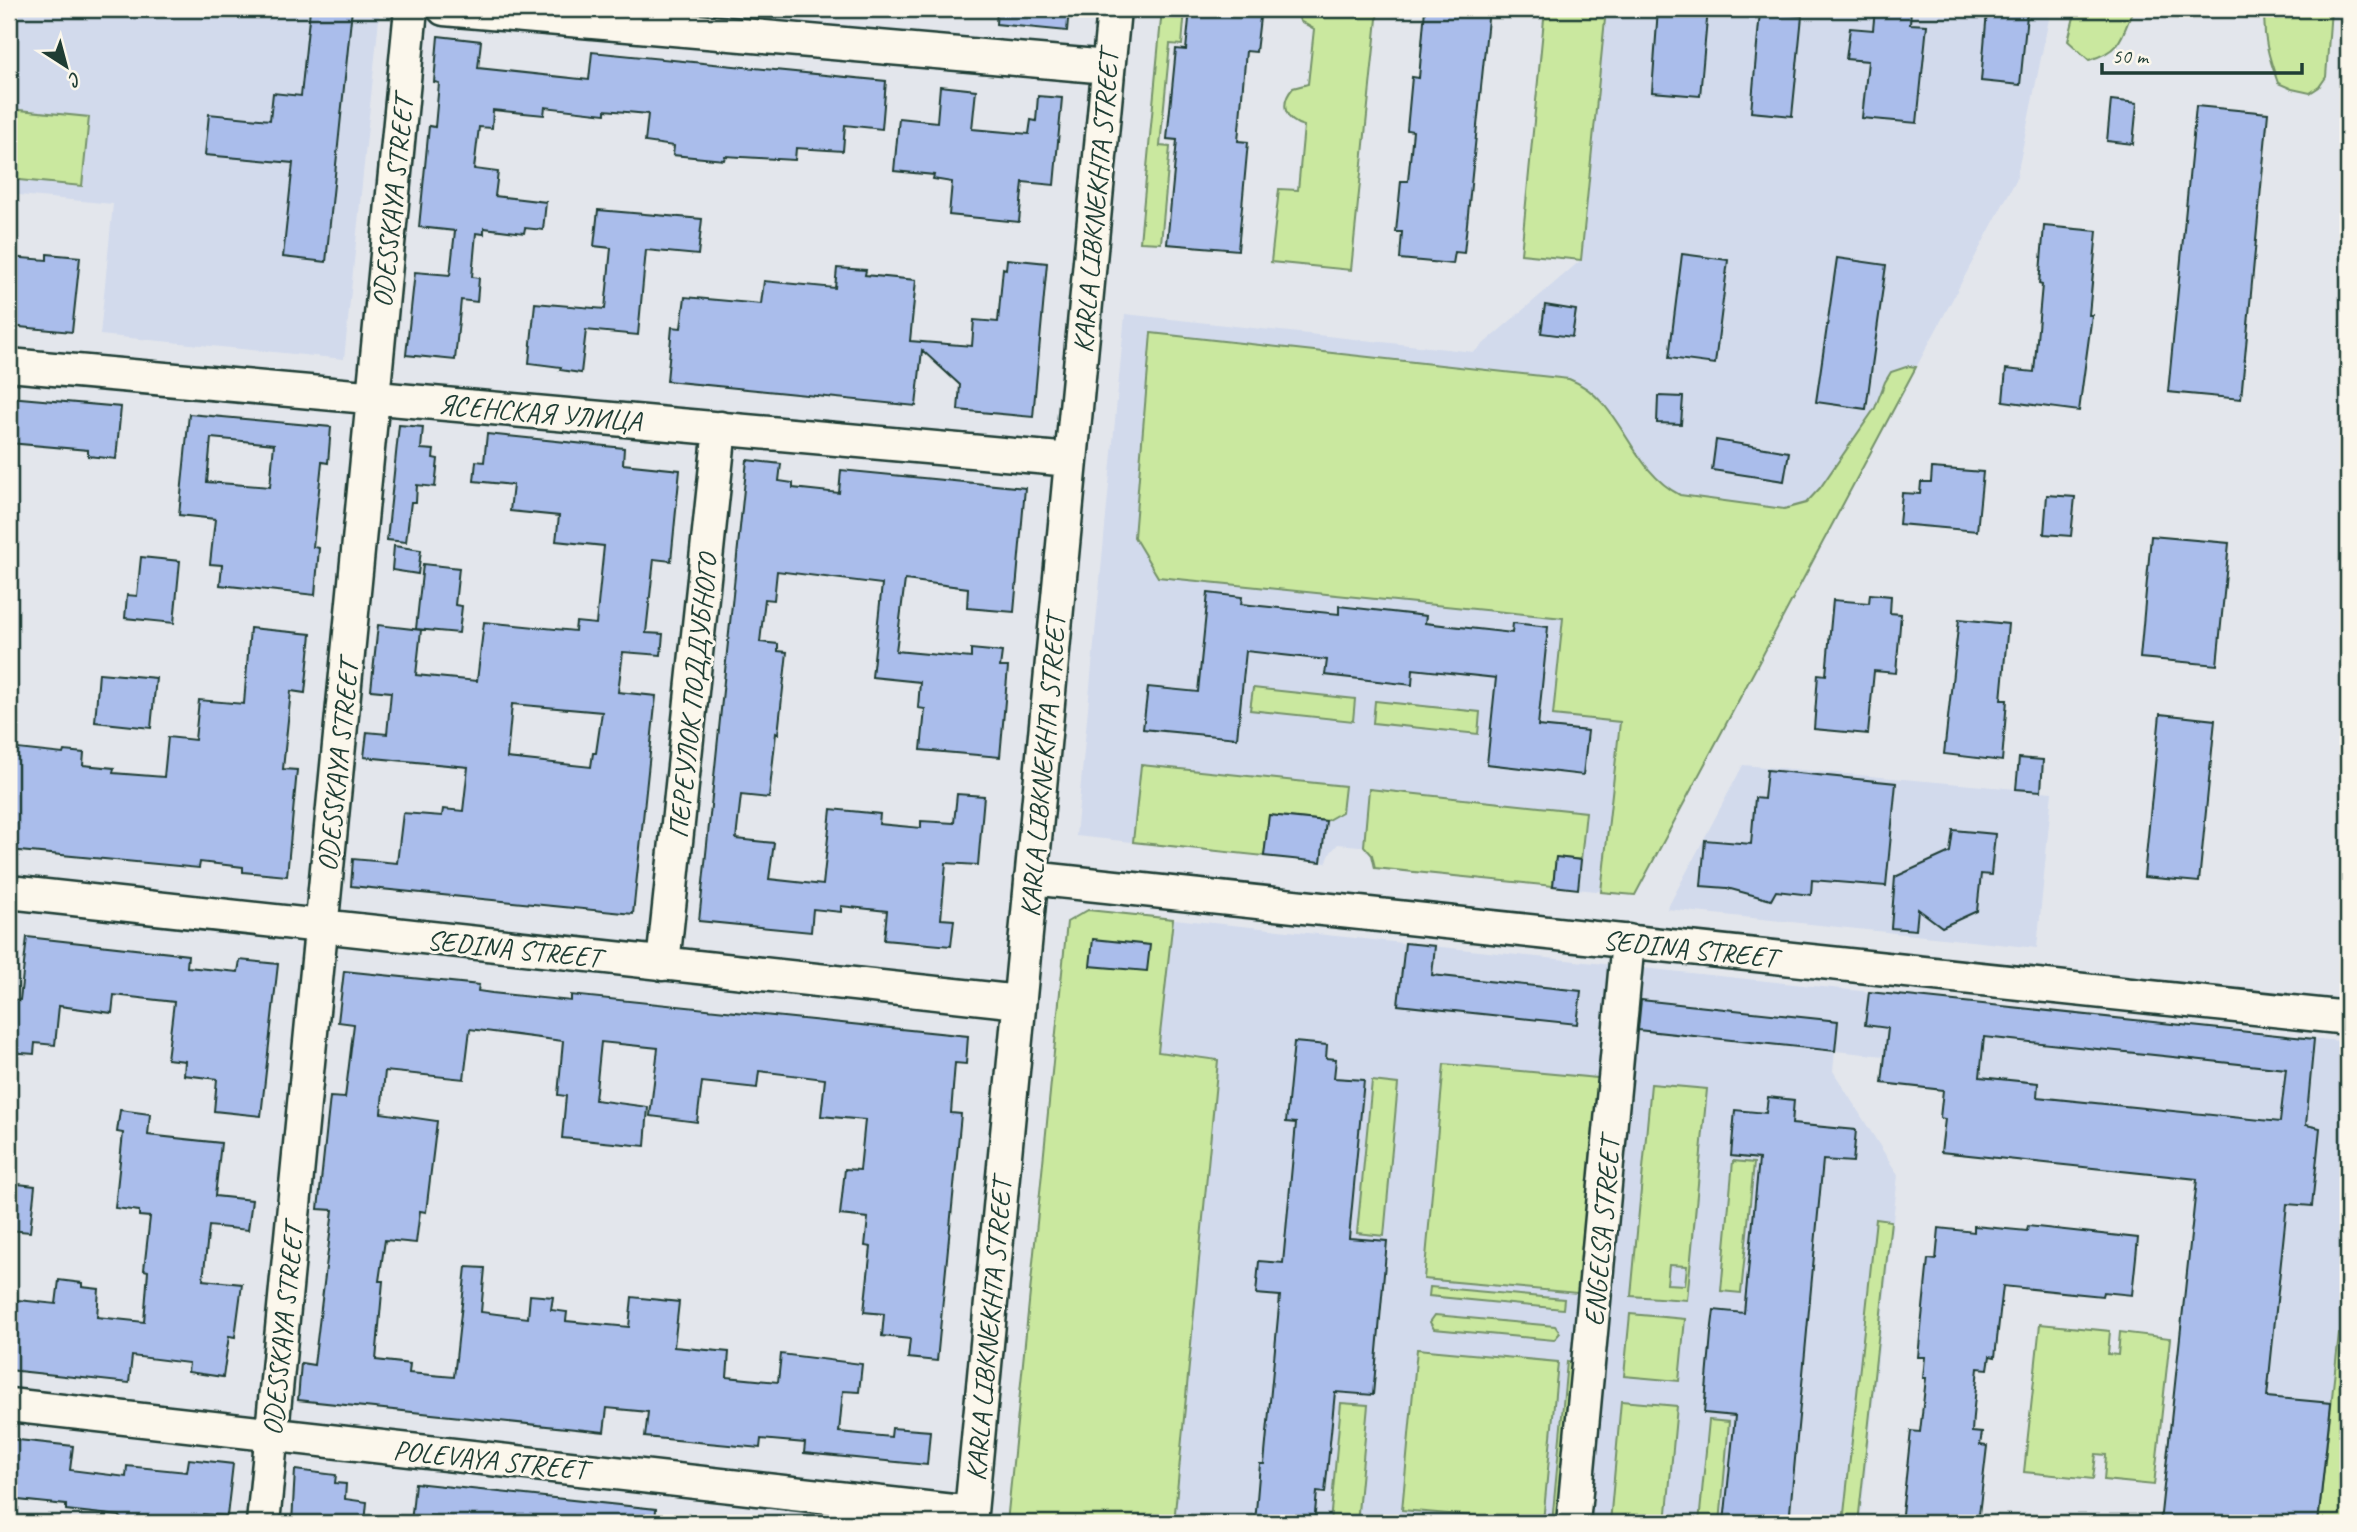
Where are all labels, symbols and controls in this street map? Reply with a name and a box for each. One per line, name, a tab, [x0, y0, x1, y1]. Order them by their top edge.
north arrow	[32, 32, 102, 102]
scale bar	[2102, 32, 2301, 76]
street label: KARLA LIBKNEKHTA STREET	[1065, 43, 1127, 354]
text: 50 m	[2112, 43, 2150, 69]
text: С	[62, 66, 86, 93]
street label: ODESSKAYA STREET	[364, 88, 422, 309]
street label: ЯСЕНСКАЯ УЛИЦА	[437, 386, 645, 439]
street label: ПЕРЕУЛОК ПОДДУБНОГО	[660, 549, 725, 840]
street label: KARLA LIBKNEKHTA STREET	[1012, 607, 1074, 918]
street label: ODESSKAYA STREET	[309, 652, 367, 873]
street label: SEDINA STREET	[425, 922, 609, 976]
street label: SEDINA STREET	[1601, 922, 1785, 976]
street label: ENGELSA STREET	[1576, 1130, 1628, 1327]
street label: KARLA LIBKNEKHTA STREET	[958, 1171, 1020, 1482]
street label: ODESSKAYA STREET	[254, 1216, 312, 1437]
street label: POLEVAYA STREET	[392, 1432, 595, 1488]

